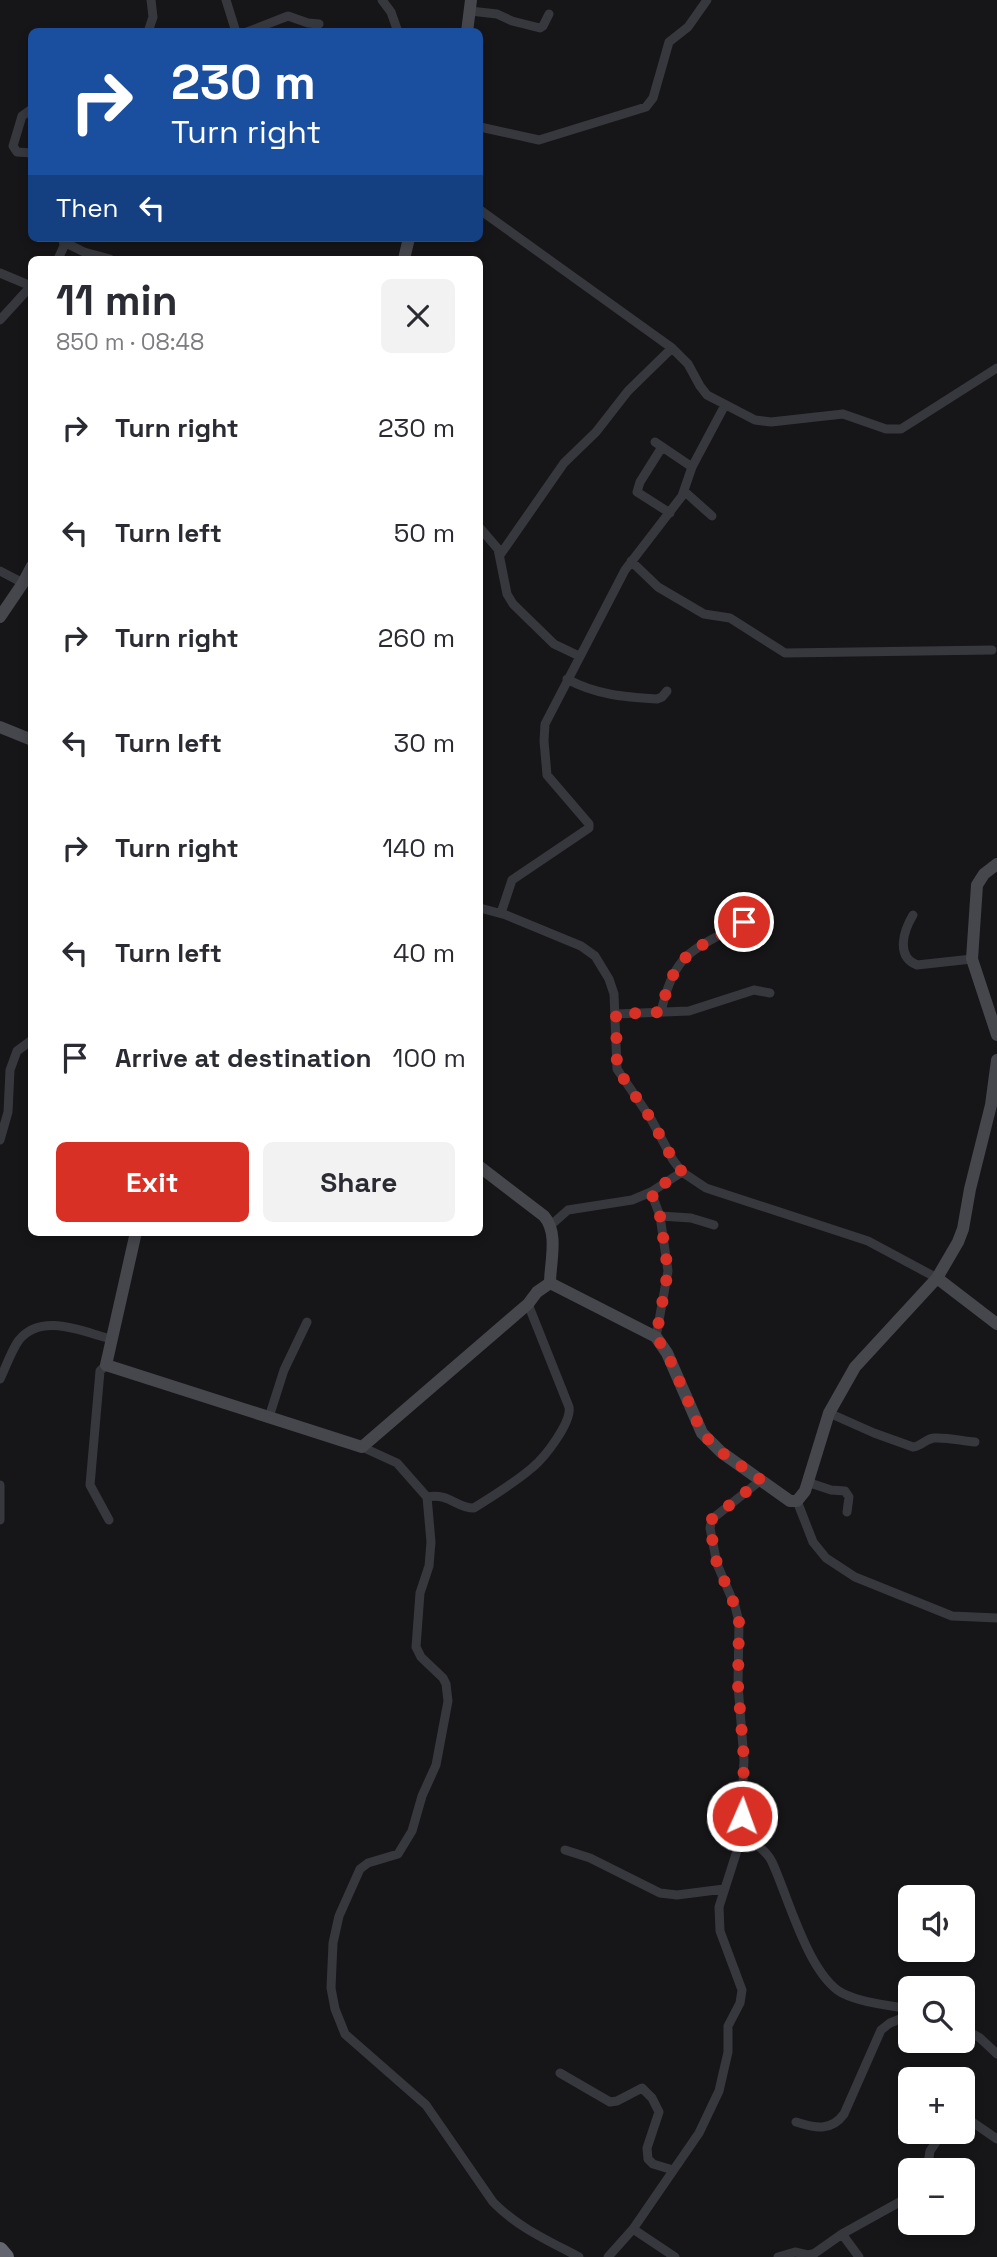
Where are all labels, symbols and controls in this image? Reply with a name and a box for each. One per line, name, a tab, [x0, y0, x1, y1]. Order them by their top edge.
text: 230 m	[171, 51, 316, 113]
icon: right	[56, 56, 147, 147]
text: Turn right	[171, 112, 321, 152]
icon: left	[133, 189, 171, 227]
text: Then	[56, 191, 119, 225]
text: 11 min	[56, 274, 178, 327]
button: close	[381, 279, 455, 353]
text: 850 m · 08:48	[56, 327, 204, 357]
icon: right	[56, 409, 94, 447]
text: Turn right	[115, 411, 239, 445]
text: 230 m	[378, 411, 455, 445]
icon: left	[56, 514, 94, 552]
text: Turn left	[115, 516, 222, 550]
text: 50 m	[394, 516, 455, 550]
icon: right	[56, 619, 94, 657]
text: Turn right	[115, 621, 239, 655]
text: 260 m	[378, 621, 455, 655]
icon: left	[56, 724, 94, 762]
text: Turn left	[115, 726, 222, 760]
text: 30 m	[394, 726, 455, 760]
icon: right	[56, 829, 94, 867]
text: Turn right	[115, 831, 239, 865]
text: 140 m	[382, 831, 455, 865]
pin	[714, 892, 774, 952]
icon: arrive	[725, 903, 763, 941]
icon: left	[56, 934, 94, 972]
text: Turn left	[115, 936, 222, 970]
text: 40 m	[393, 936, 455, 970]
icon: arrive	[56, 1039, 94, 1077]
text: Arrive at destination	[115, 1041, 372, 1075]
text: 100 m	[393, 1041, 466, 1075]
button: Exit	[56, 1142, 249, 1222]
button: Share	[263, 1142, 455, 1222]
position arrow	[705, 1779, 779, 1853]
map controls	[898, 1885, 975, 2235]
button: sound	[898, 1885, 975, 1962]
button: search	[898, 1976, 975, 2053]
button: +	[898, 2067, 975, 2144]
button: −	[898, 2158, 975, 2235]

